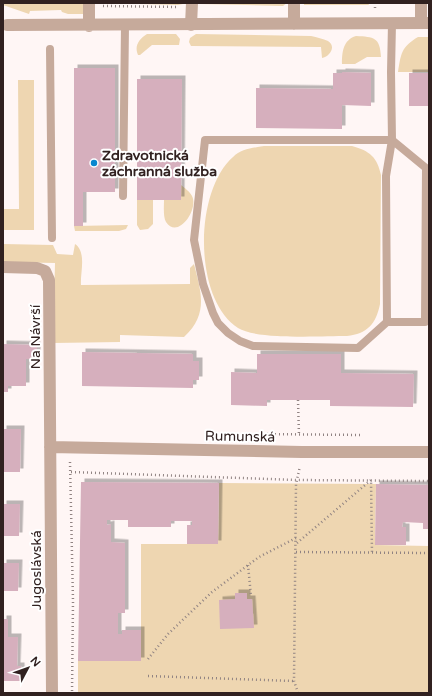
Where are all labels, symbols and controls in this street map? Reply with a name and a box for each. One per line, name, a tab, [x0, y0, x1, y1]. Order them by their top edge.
place label: Zdravotnická záchranná služba	[102, 147, 217, 180]
marker: Zdravotnická záchranná služba	[89, 158, 99, 168]
street label: Na Návrší	[27, 304, 44, 369]
street label: Rumunská	[205, 427, 275, 446]
street label: Jugoslávská	[28, 530, 45, 610]
north arrow	[8, 648, 48, 688]
text: N	[27, 654, 43, 669]

